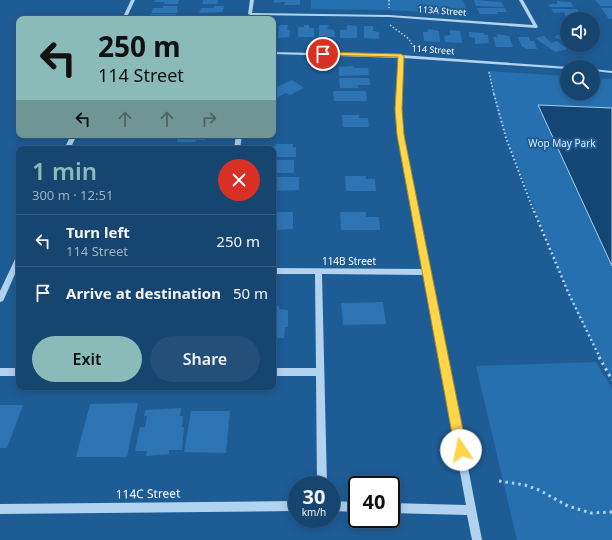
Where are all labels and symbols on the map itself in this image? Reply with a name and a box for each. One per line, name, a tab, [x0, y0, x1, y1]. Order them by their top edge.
street label: 113A Street	[417, 2, 468, 19]
pin	[306, 37, 340, 71]
street label: 114 Street	[411, 42, 456, 58]
park label: Wop May Park	[528, 136, 596, 150]
street label: 114B Street	[322, 254, 376, 268]
position arrow	[440, 429, 482, 471]
speed limit sign: 40	[348, 476, 400, 528]
street label: 114C Street	[115, 484, 181, 503]

